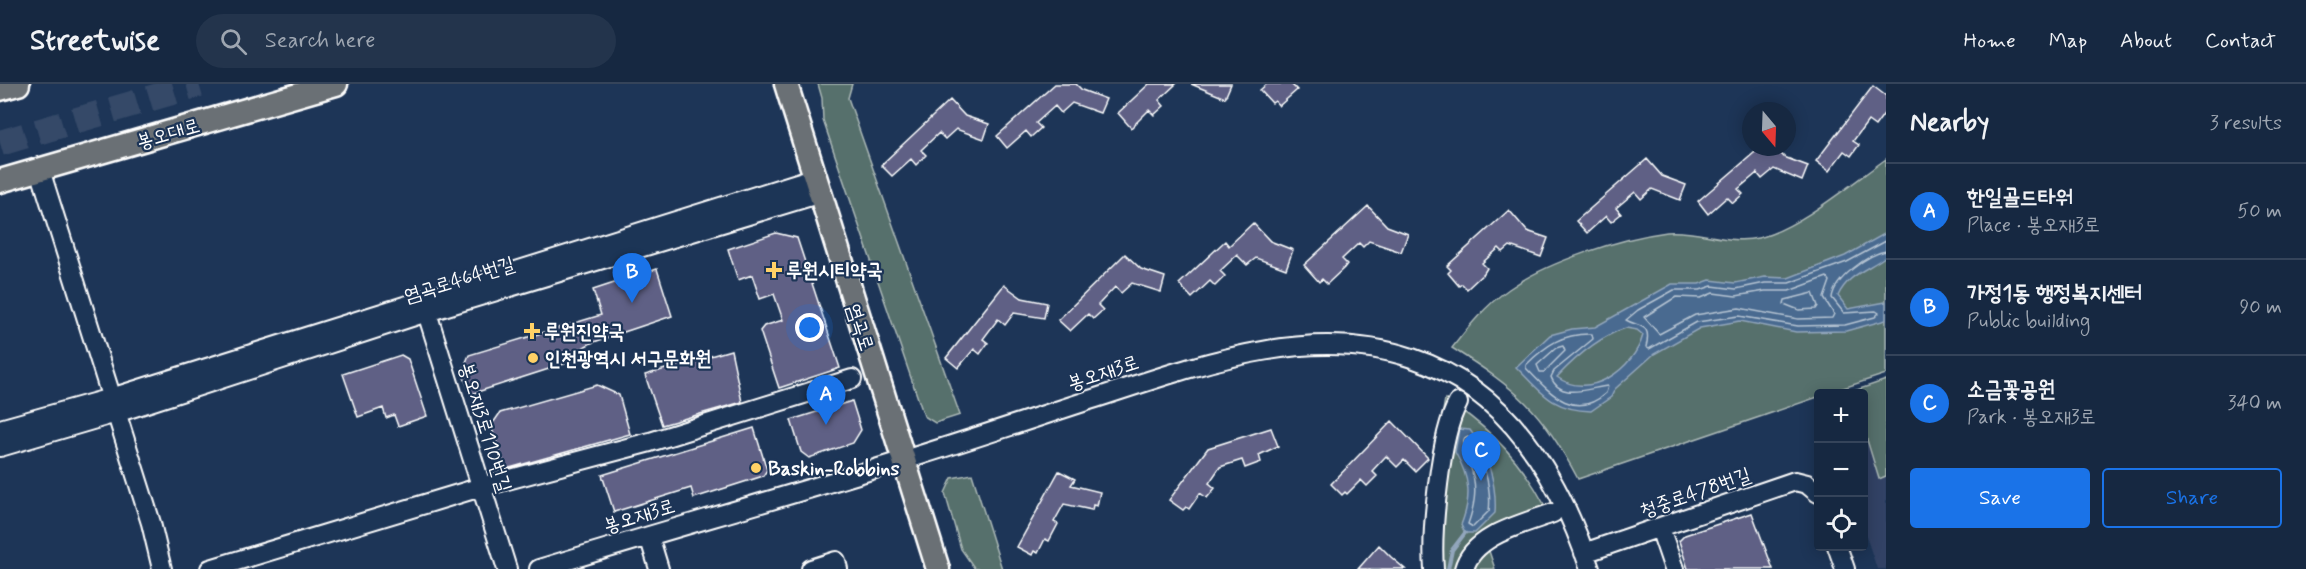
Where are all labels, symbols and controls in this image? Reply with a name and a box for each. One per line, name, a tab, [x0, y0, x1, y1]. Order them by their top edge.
search box	[196, 14, 616, 68]
text: Streetwise	[30, 23, 160, 60]
icon: search	[217, 25, 250, 58]
text: Search here	[265, 27, 375, 55]
text: Home	[1964, 27, 2016, 55]
text: Map	[2049, 27, 2087, 55]
text: About	[2120, 27, 2172, 55]
text: Contact	[2205, 27, 2276, 55]
north arrow	[1742, 102, 1796, 156]
text: Nearby	[1910, 106, 1989, 140]
text: 3 results	[2210, 110, 2282, 137]
street label: 봉오대로	[134, 113, 203, 156]
text: 한일골드타워	[1967, 184, 2073, 212]
text: A	[1923, 198, 1936, 225]
text: 50 m	[2237, 198, 2282, 225]
text: Place · 봉오재3로	[1967, 212, 2100, 239]
street label: 염곡로464번길	[401, 251, 518, 310]
pin: B	[612, 254, 652, 303]
place label: 루원시티약국	[786, 258, 883, 285]
marker: 루원시티약국	[767, 263, 781, 277]
text: 가정1동 행정복지센터	[1967, 280, 2142, 308]
text: B	[1923, 294, 1936, 321]
text: 90 m	[2239, 294, 2282, 321]
street label: 염곡로	[839, 300, 880, 355]
text: Public building	[1967, 308, 2090, 335]
your location	[795, 313, 824, 342]
place label: 루원진약국	[544, 319, 624, 346]
marker: 루원진약국	[525, 324, 539, 338]
place label: 인천광역시 서구문화원	[545, 346, 711, 373]
street label: 봉오재3로	[1064, 349, 1143, 398]
marker: 인천광역시 서구문화원	[526, 351, 540, 365]
street label: 봉오재3로110번길	[452, 359, 517, 496]
pin: A	[806, 376, 846, 425]
text: 소금꽃공원	[1967, 376, 2056, 404]
map controls	[1814, 389, 1868, 551]
button: +	[1814, 389, 1868, 443]
text: C	[1922, 390, 1937, 417]
text: 340 m	[2227, 390, 2282, 417]
text: Park · 봉오재3로	[1967, 404, 2096, 431]
pin: C	[1462, 432, 1500, 481]
button: −	[1814, 443, 1868, 497]
place label: Baskin-Robbins	[768, 456, 900, 483]
marker: Baskin-Robbins	[749, 461, 763, 475]
street label: 청중로478번길	[1636, 462, 1755, 525]
button: Save	[1910, 468, 2090, 528]
button: Share	[2102, 468, 2282, 528]
street label: 봉오재3로	[600, 493, 678, 540]
button: locate	[1814, 497, 1868, 551]

